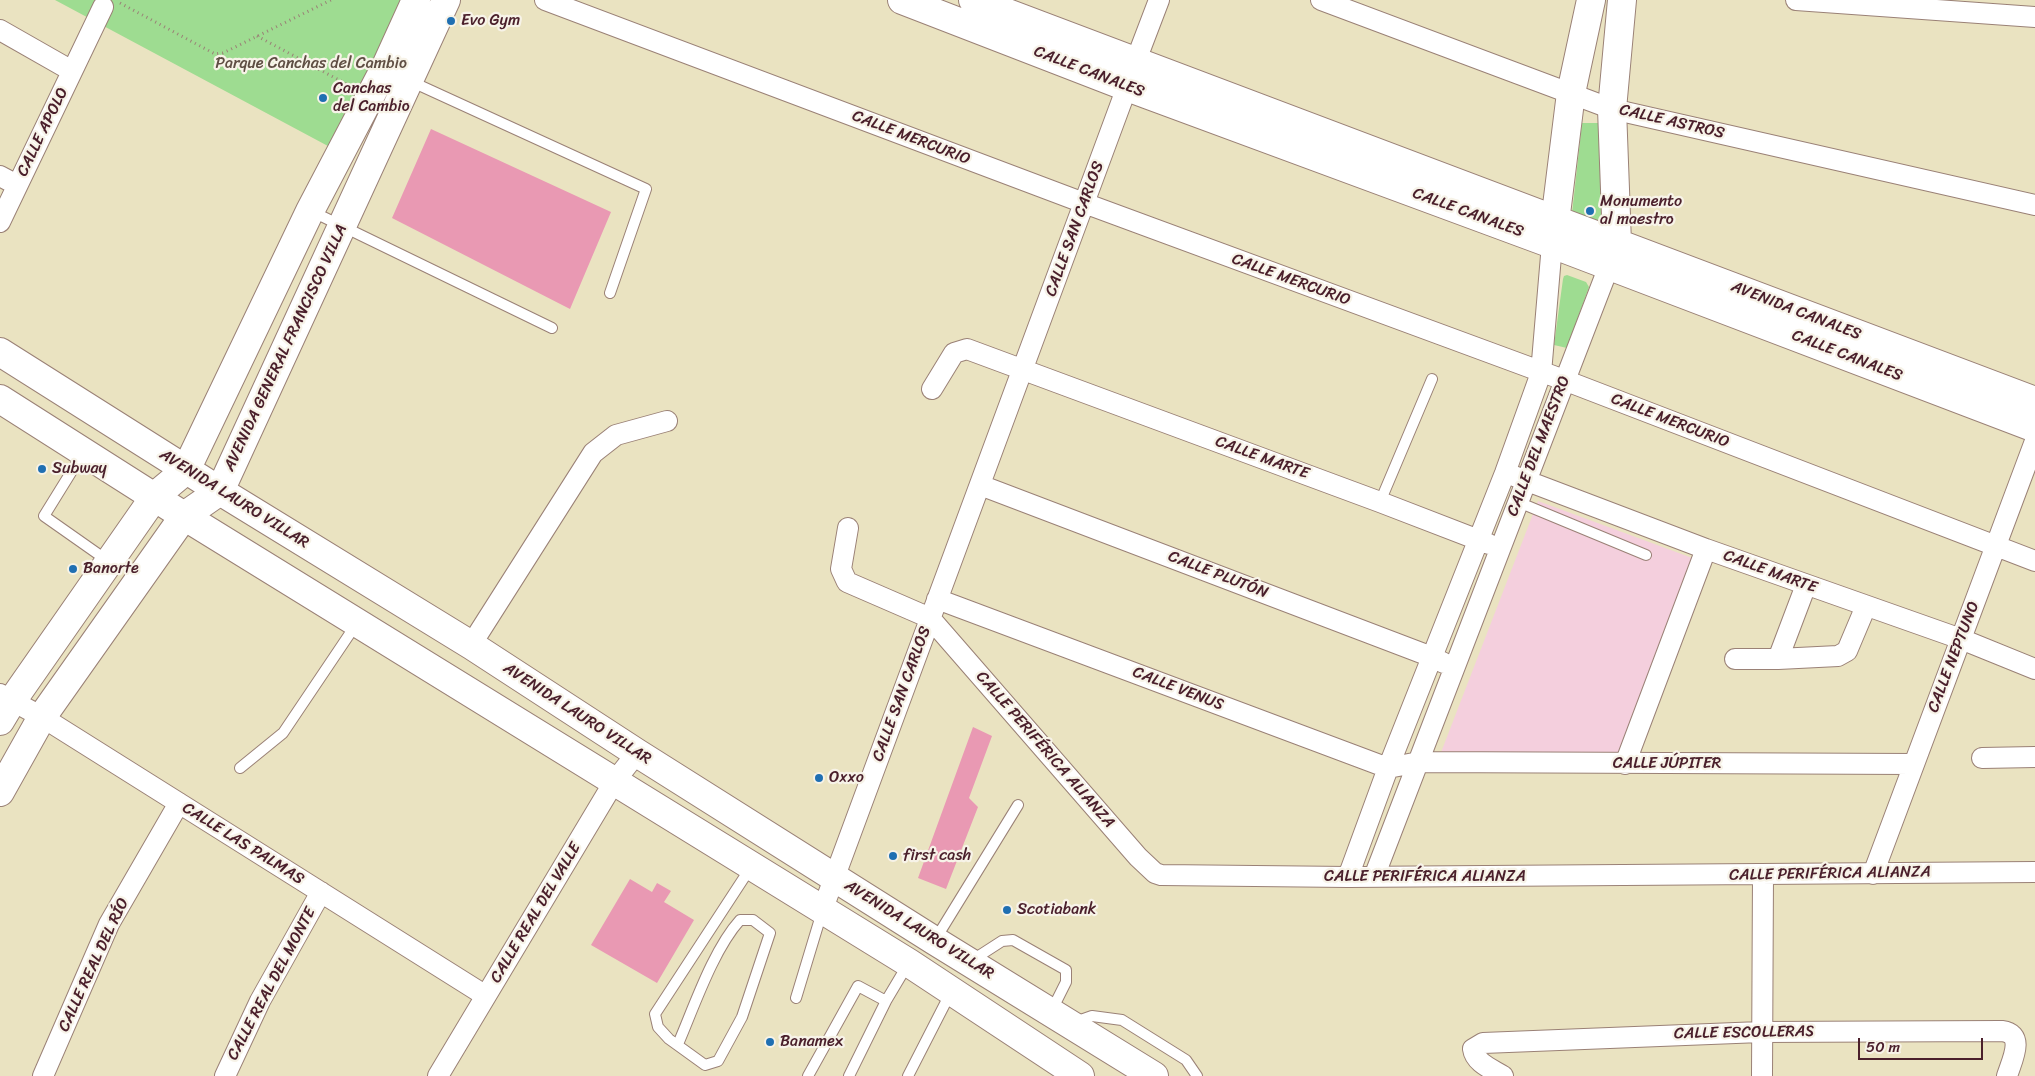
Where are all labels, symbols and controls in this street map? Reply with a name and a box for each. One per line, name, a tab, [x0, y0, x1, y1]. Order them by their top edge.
place label: Evo Gym	[461, 11, 520, 31]
marker: Evo Gym	[445, 15, 457, 27]
street label: CALLE CANALES	[1031, 42, 1147, 102]
park label: Parque Canchas del Cambio	[215, 54, 407, 74]
place label: Canchas del Cambio	[333, 79, 410, 117]
street label: CALLE APOLO	[13, 84, 73, 180]
marker: Canchas del Cambio	[317, 92, 329, 104]
street label: CALLE ASTROS	[1618, 101, 1726, 143]
street label: CALLE MERCURIO	[849, 107, 973, 169]
street label: CALLE SAN CARLOS	[1042, 159, 1108, 299]
street label: CALLE CANALES	[1410, 184, 1526, 242]
place label: Monumento al maestro	[1600, 192, 1682, 230]
marker: Monumento al maestro	[1584, 205, 1596, 217]
street label: AVENIDA GENERAL FRANCISCO VILLA	[220, 222, 352, 474]
street label: CALLE MERCURIO	[1229, 250, 1353, 310]
street label: AVENIDA CANALES	[1728, 277, 1864, 345]
street label: CALLE CANALES	[1789, 326, 1905, 386]
street label: CALLE DEL MAESTRO	[1503, 373, 1575, 519]
street label: CALLE MERCURIO	[1608, 390, 1732, 452]
street label: CALLE MARTE	[1212, 432, 1312, 484]
street label: AVENIDA LAURO VILLAR	[156, 445, 312, 553]
place label: Subway	[52, 459, 107, 479]
marker: Subway	[36, 463, 48, 475]
street label: CALLE MARTE	[1720, 546, 1820, 598]
street label: CALLE PLUTÓN	[1165, 547, 1271, 603]
place label: Banorte	[83, 559, 139, 579]
marker: Banorte	[67, 563, 79, 575]
street label: CALLE NEPTUNO	[1924, 599, 1984, 715]
street label: CALLE SAN CARLOS	[869, 624, 935, 764]
street label: AVENIDA LAURO VILLAR	[499, 659, 655, 769]
street label: CALLE VENUS	[1130, 663, 1226, 715]
street label: CALLE PERIFÉRICA ALIANZA	[972, 668, 1118, 832]
street label: CALLE JÚPITER	[1613, 754, 1721, 774]
place label: Oxxo	[829, 768, 864, 788]
marker: Oxxo	[813, 772, 825, 784]
street label: CALLE LAS PALMAS	[179, 799, 307, 889]
street label: CALLE REAL DEL VALLE	[487, 839, 585, 987]
place label: first cash	[903, 846, 971, 866]
marker: first cash	[887, 850, 899, 862]
street label: CALLE PERIFÉRICA ALIANZA	[1729, 863, 1931, 885]
street label: CALLE PERIFÉRICA ALIANZA	[1324, 867, 1526, 887]
street label: AVENIDA LAURO VILLAR	[841, 876, 997, 984]
street label: CALLE REAL DEL RÍO	[55, 895, 133, 1035]
place label: Scotiabank	[1017, 900, 1096, 920]
street label: CALLE REAL DEL MONTE	[224, 904, 320, 1064]
marker: Scotiabank	[1001, 904, 1013, 916]
street label: CALLE ESCOLLERAS	[1674, 1022, 1814, 1044]
scale bar	[1860, 1028, 1985, 1060]
place label: Banamex	[780, 1032, 843, 1052]
text: 50 m	[1866, 1034, 1900, 1060]
marker: Banamex	[764, 1036, 776, 1048]

